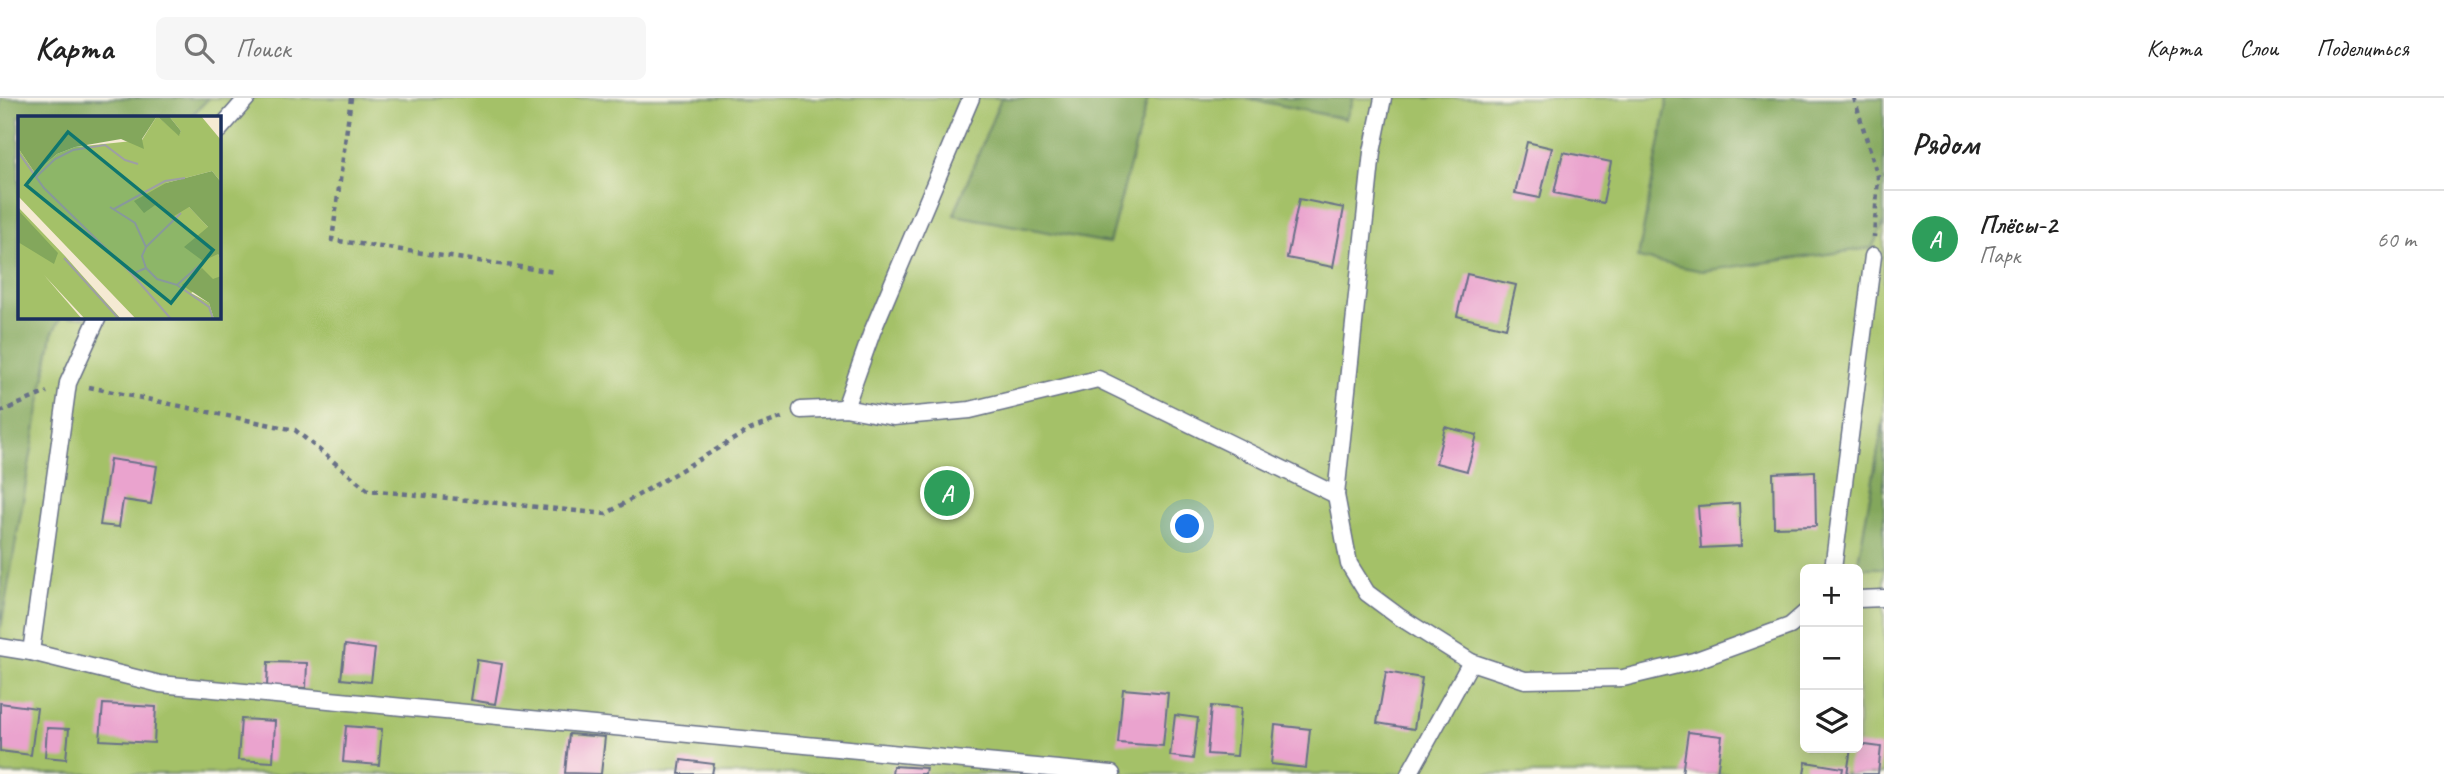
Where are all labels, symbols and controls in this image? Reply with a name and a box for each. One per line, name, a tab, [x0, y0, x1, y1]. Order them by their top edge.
search box	[156, 17, 646, 80]
text: Карта	[35, 27, 114, 69]
icon: search	[180, 29, 218, 67]
text: Поиск	[236, 32, 290, 65]
text: Карта	[2147, 33, 2201, 63]
text: Слои	[2239, 33, 2278, 63]
text: Поделиться	[2316, 33, 2409, 63]
inset map	[18, 116, 220, 318]
text: Рядом	[1912, 125, 1979, 163]
text: Плёсы-2	[1979, 208, 2057, 241]
text: A	[1929, 225, 1941, 254]
text: 60 m	[2377, 225, 2416, 254]
text: Парк	[1979, 241, 2020, 270]
pin: A	[924, 467, 970, 519]
your location	[1170, 509, 1204, 543]
map controls	[1800, 564, 1863, 753]
button: +	[1800, 564, 1863, 627]
button: −	[1800, 627, 1863, 690]
button: layers	[1800, 690, 1863, 753]

